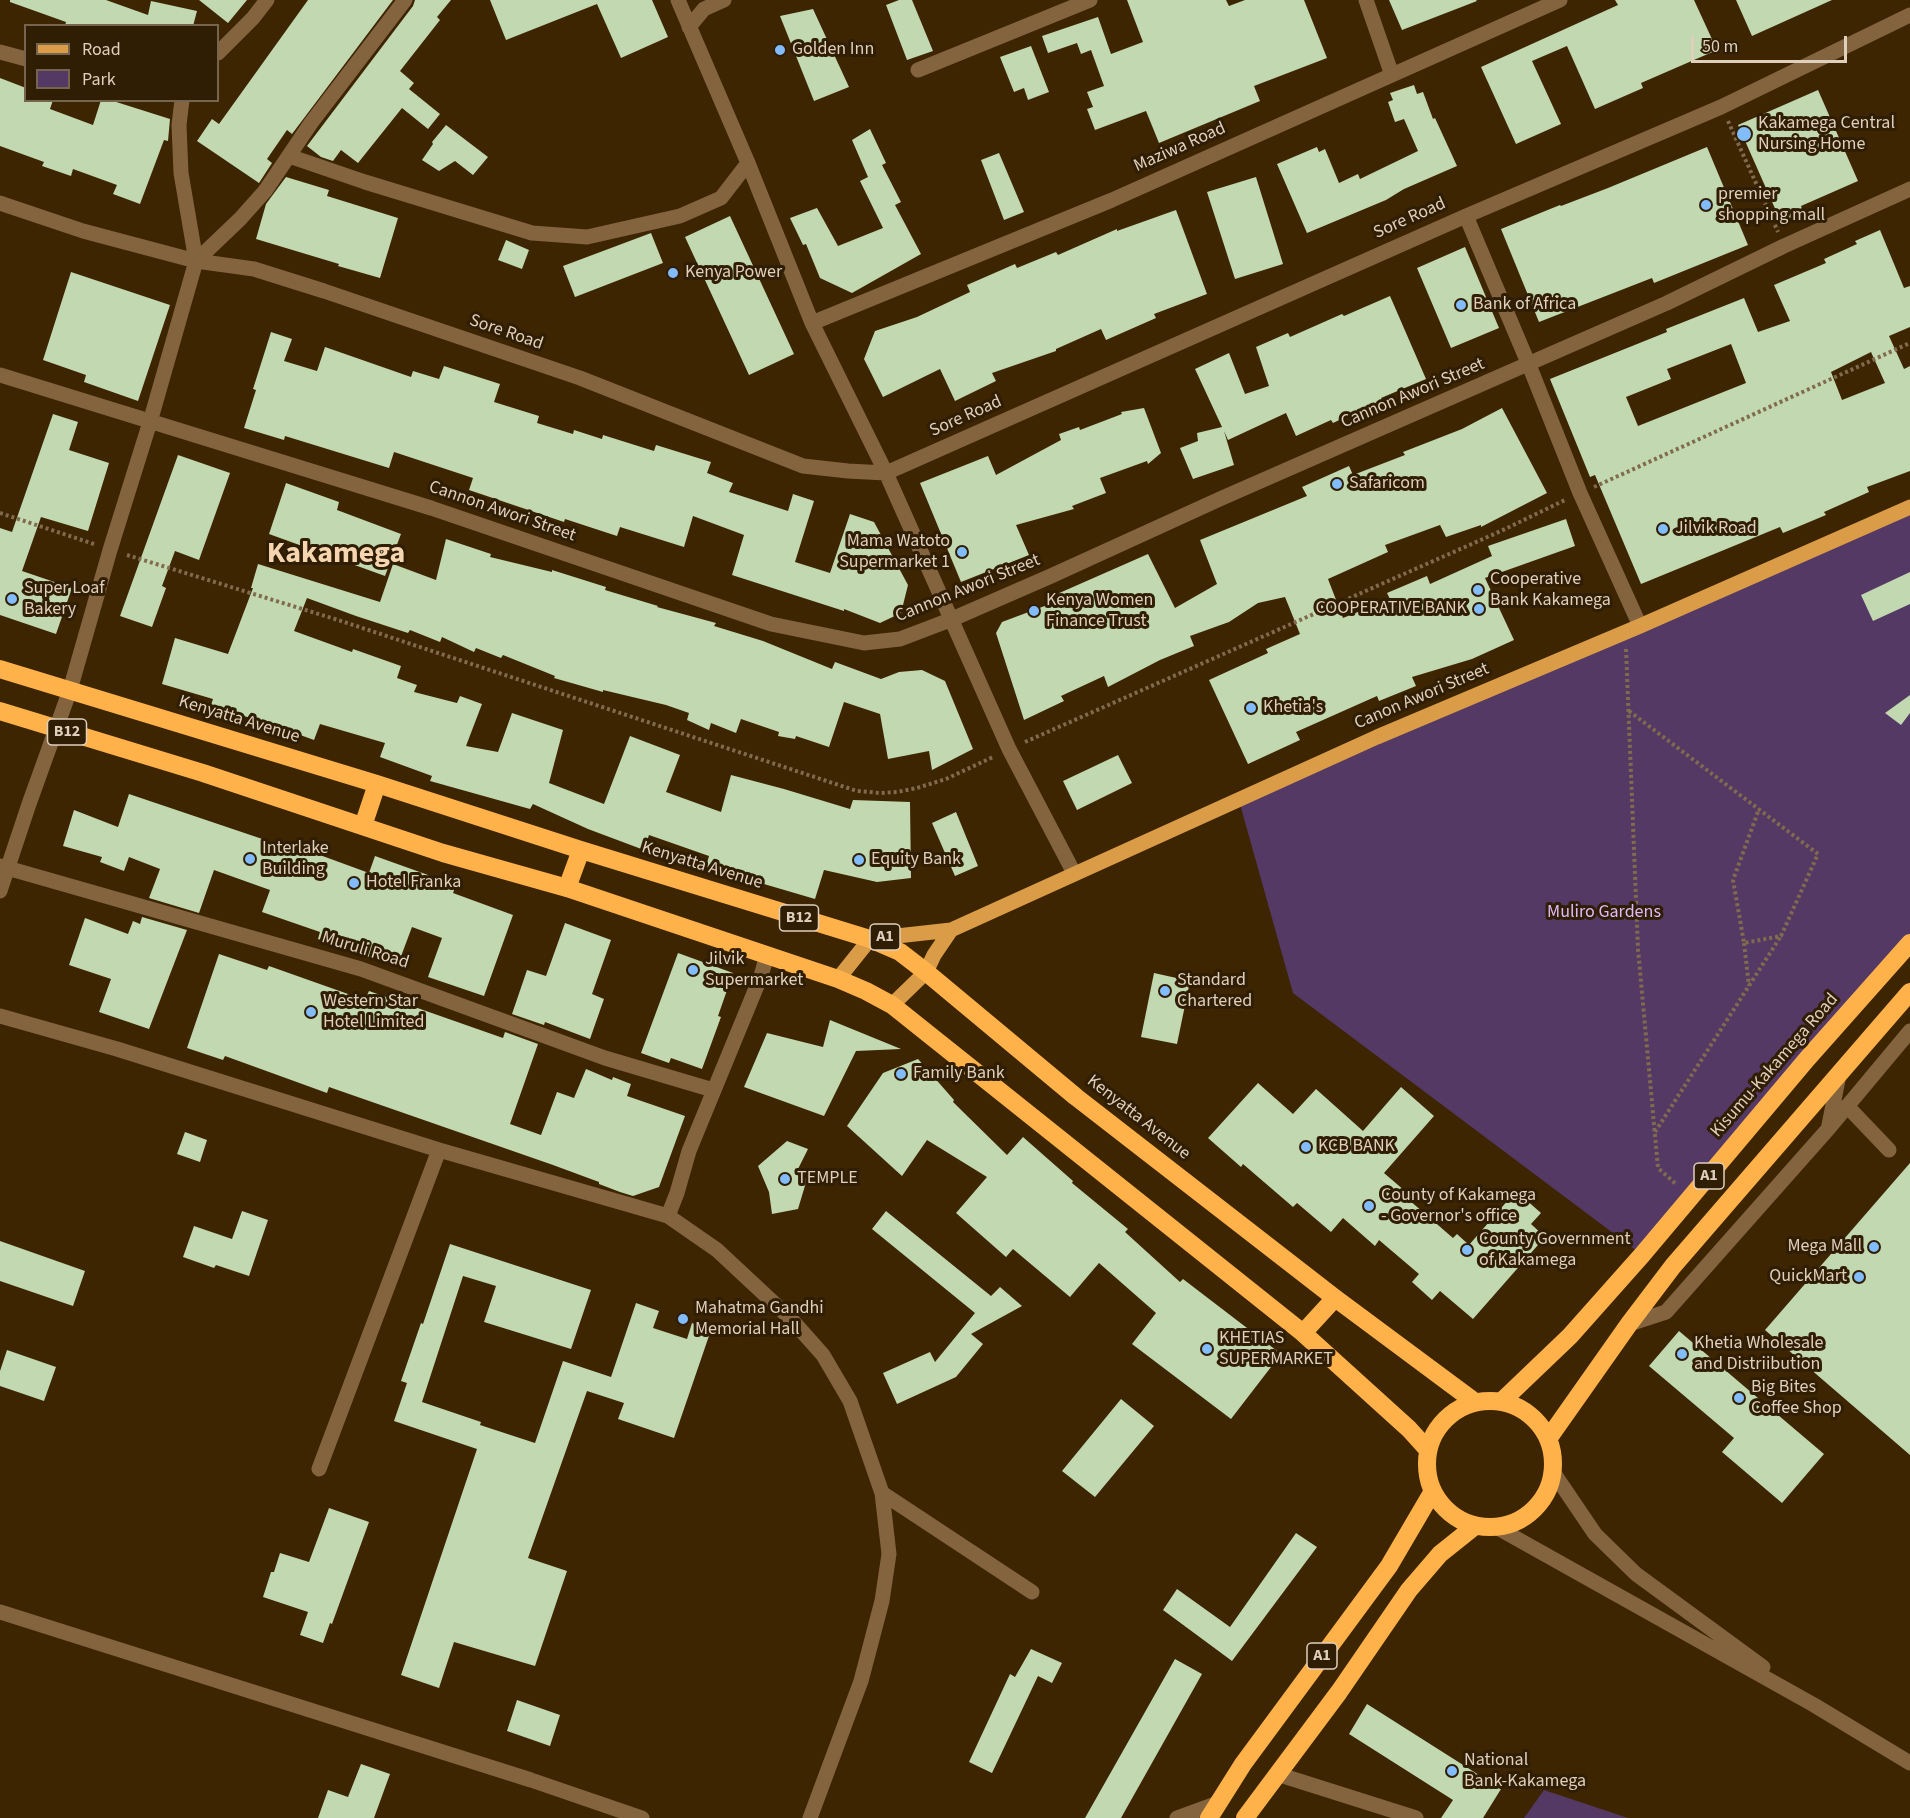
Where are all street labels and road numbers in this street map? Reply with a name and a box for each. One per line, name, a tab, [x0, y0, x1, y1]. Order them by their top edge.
street label: Maziwa Road	[1131, 118, 1229, 178]
street label: Sore Road	[1371, 194, 1449, 244]
street label: Sore Road	[466, 310, 546, 356]
street label: Cannon Awori Street	[1338, 354, 1488, 434]
street label: Sore Road	[927, 392, 1005, 442]
street label: Cannon Awori Street	[426, 477, 578, 547]
street label: Cannon Awori Street	[893, 550, 1043, 628]
street label: Canon Awori Street	[1351, 659, 1493, 735]
street label: Kenyatta Avenue	[176, 691, 302, 749]
road number: B12	[48, 719, 86, 745]
street label: Kenyatta Avenue	[639, 837, 765, 895]
road number: B12	[780, 905, 818, 931]
road number: A1	[870, 924, 900, 950]
street label: Muruli Road	[319, 927, 411, 975]
street label: Kisumu-Kakamega Road	[1707, 990, 1843, 1142]
street label: Kenyatta Avenue	[1082, 1071, 1194, 1165]
road number: A1	[1694, 1163, 1724, 1189]
road number: A1	[1307, 1643, 1337, 1669]

